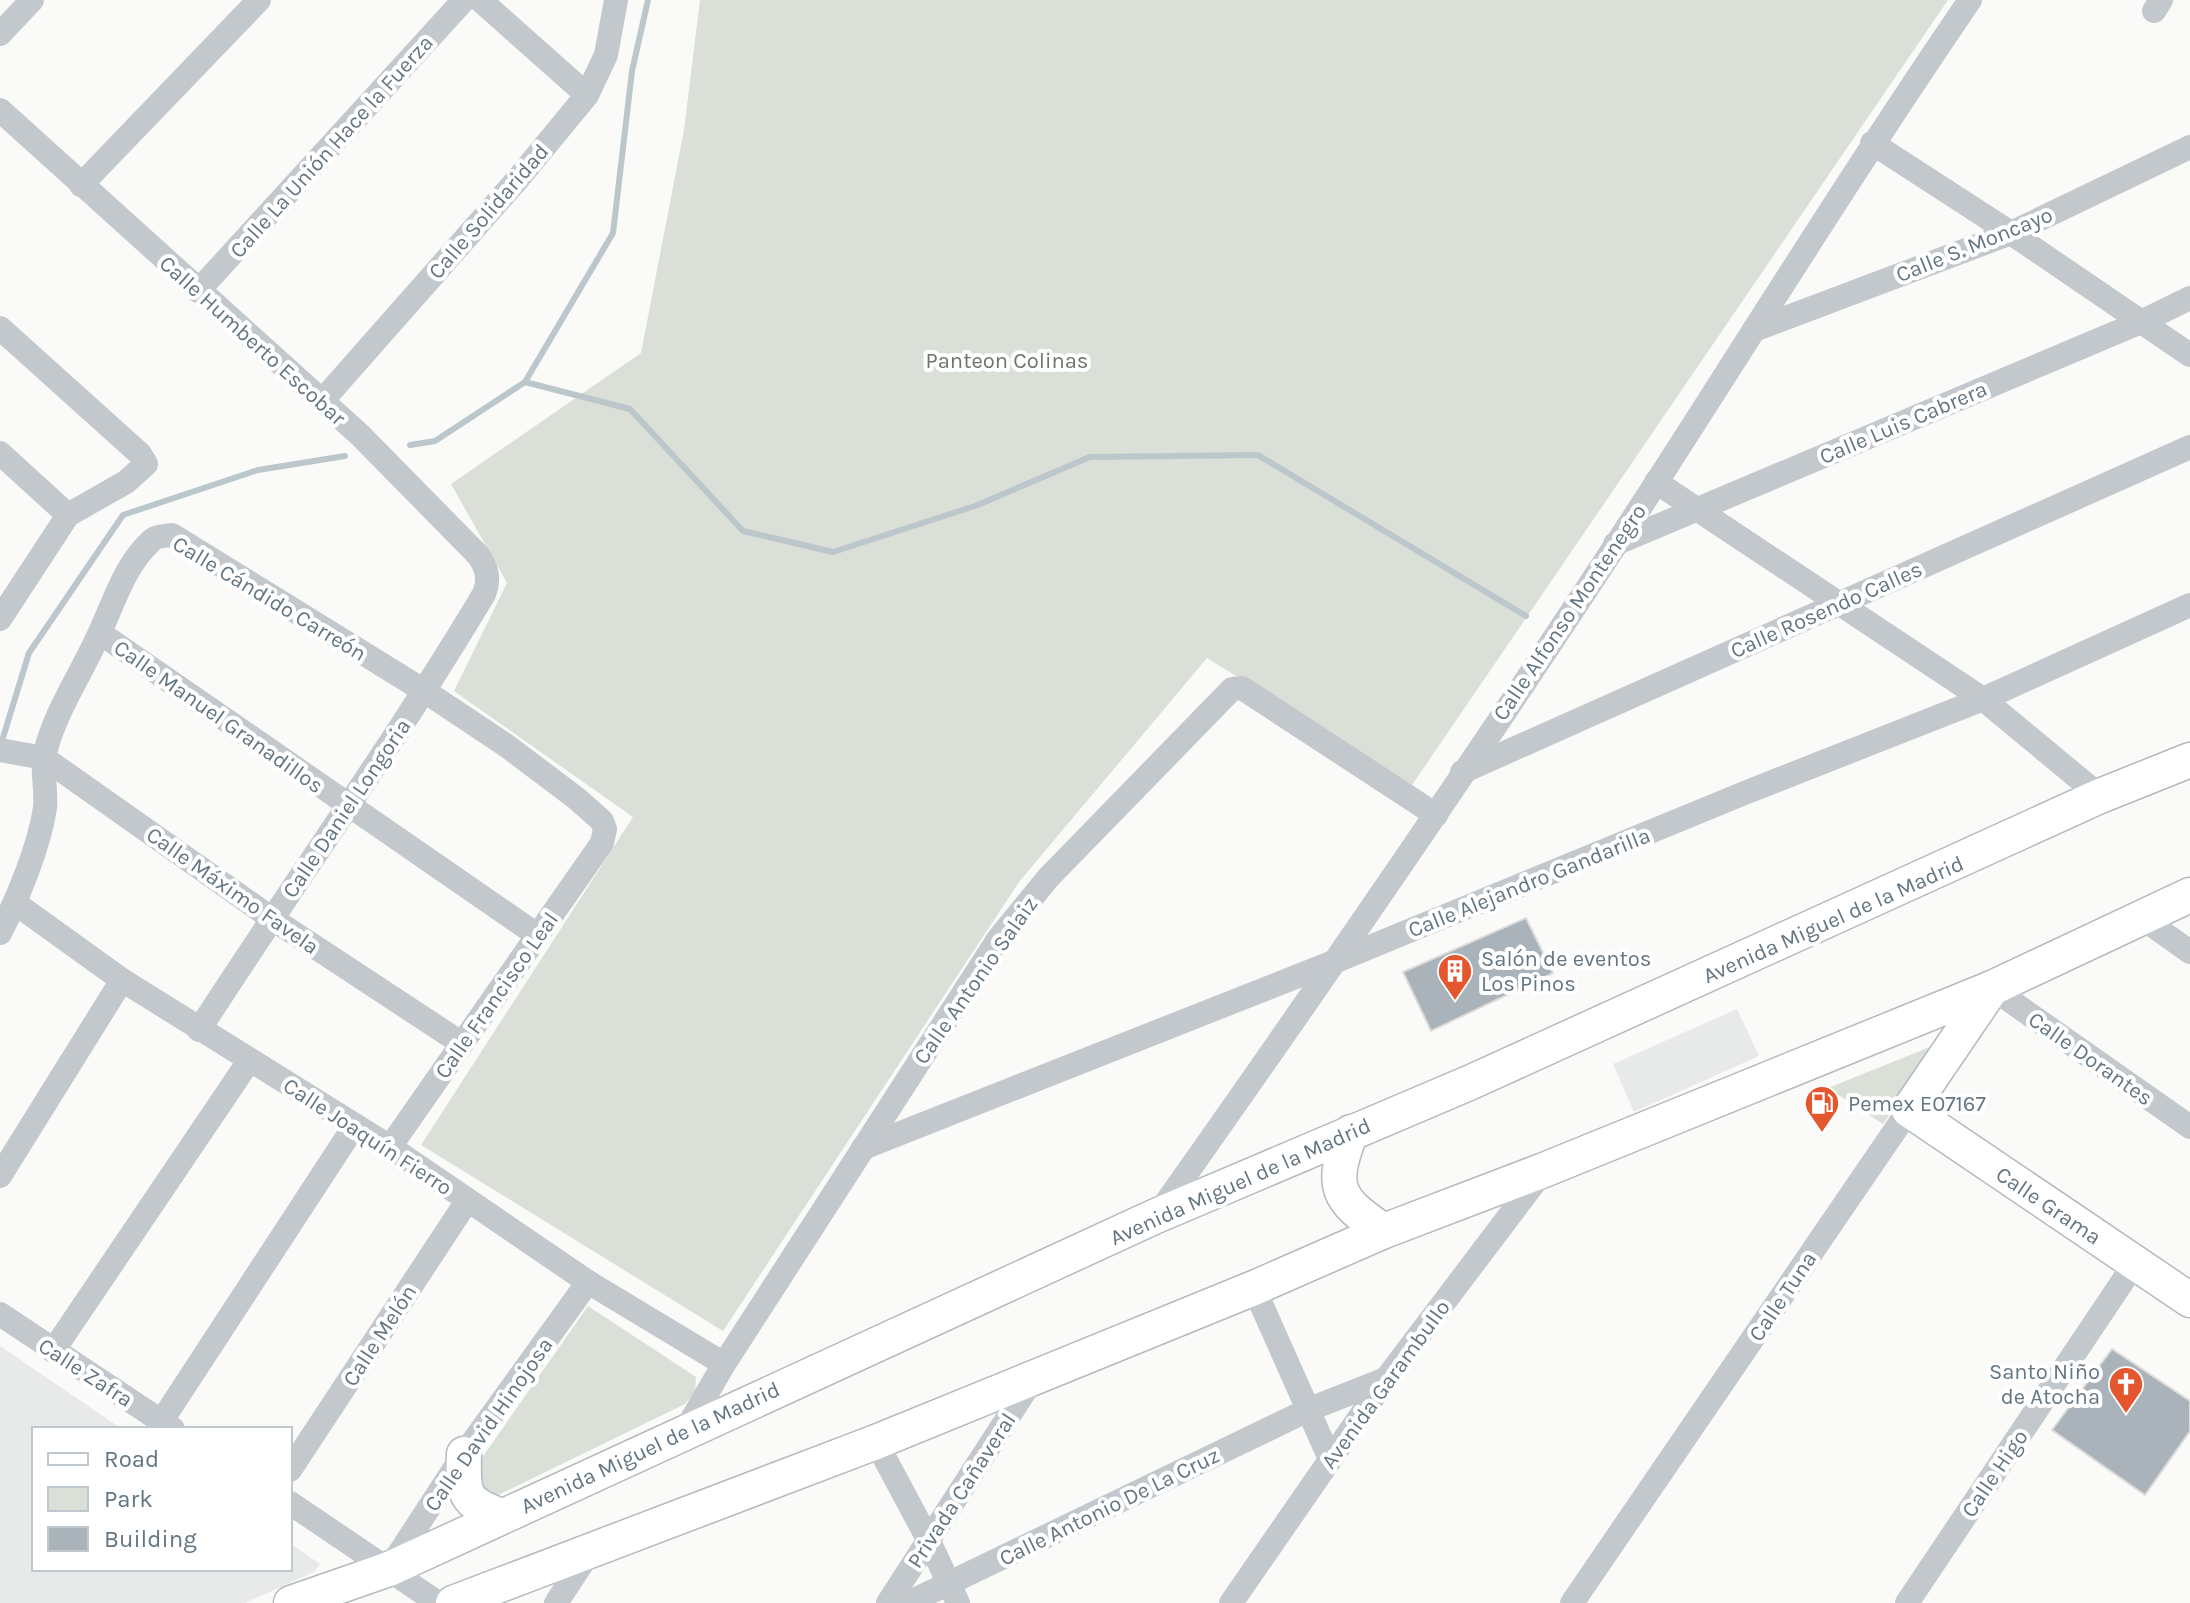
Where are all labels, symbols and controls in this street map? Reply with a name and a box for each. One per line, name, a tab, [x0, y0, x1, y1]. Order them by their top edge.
street label: Calle La Unión Hace la Fuerza	[225, 30, 439, 264]
street label: Calle Solidaridad	[423, 139, 554, 284]
street label: Calle S. Moncayo	[1892, 202, 2056, 288]
street label: Calle Humberto Escobar	[154, 250, 351, 431]
park label: Panteon Colinas	[926, 348, 1088, 374]
street label: Calle Luis Cabrera	[1816, 376, 1991, 470]
street label: Calle Alfonso Montenegro	[1488, 499, 1652, 726]
street label: Calle Cándido Carreón	[168, 531, 371, 667]
street label: Calle Rosendo Calles	[1727, 556, 1926, 664]
street label: Calle Manuel Granadillos	[109, 635, 328, 799]
street label: Calle Daniel Longoria	[277, 714, 416, 903]
street label: Calle Máximo Favela	[141, 822, 324, 960]
street label: Calle Alejandro Gandarilla	[1405, 822, 1654, 943]
street label: Avenida Miguel de la Madrid	[1699, 851, 1968, 989]
street label: Calle Antonio Salaiz	[908, 892, 1043, 1069]
street label: Calle Francisco Leal	[430, 907, 564, 1084]
place label: Salón de eventos Los Pinos	[1481, 946, 1651, 997]
building icon: Salón de eventos Los Pinos	[1436, 952, 1474, 1002]
street label: Calle Dorantes	[2023, 1006, 2157, 1111]
street label: Calle Joaquín Fierro	[278, 1073, 457, 1201]
fuel station icon: Pemex E07167	[1803, 1084, 1841, 1134]
place label: Pemex E07167	[1848, 1091, 1986, 1117]
street label: Avenida Miguel de la Madrid	[1106, 1113, 1375, 1251]
street label: Calle Grama	[1991, 1161, 2106, 1251]
street label: Calle Tuna	[1743, 1247, 1822, 1346]
street label: Calle Melón	[337, 1280, 422, 1391]
street label: Avenida Garambullo	[1316, 1295, 1456, 1474]
street label: Calle Zafra	[33, 1333, 137, 1413]
street label: Calle David Hinojosa	[419, 1333, 559, 1516]
place label: Santo Niño de Atocha	[1989, 1359, 2100, 1410]
church icon: Santo Niño de Atocha	[2107, 1365, 2145, 1415]
street label: Avenida Miguel de la Madrid	[517, 1376, 784, 1519]
street label: Privada Cañaveral	[902, 1408, 1022, 1573]
street label: Calle Higo	[1956, 1425, 2034, 1522]
legend	[32, 1427, 292, 1571]
street label: Calle Antonio De La Cruz	[995, 1442, 1224, 1572]
text: Road	[104, 1445, 159, 1473]
text: Park	[104, 1485, 153, 1513]
text: Building	[104, 1525, 197, 1553]

